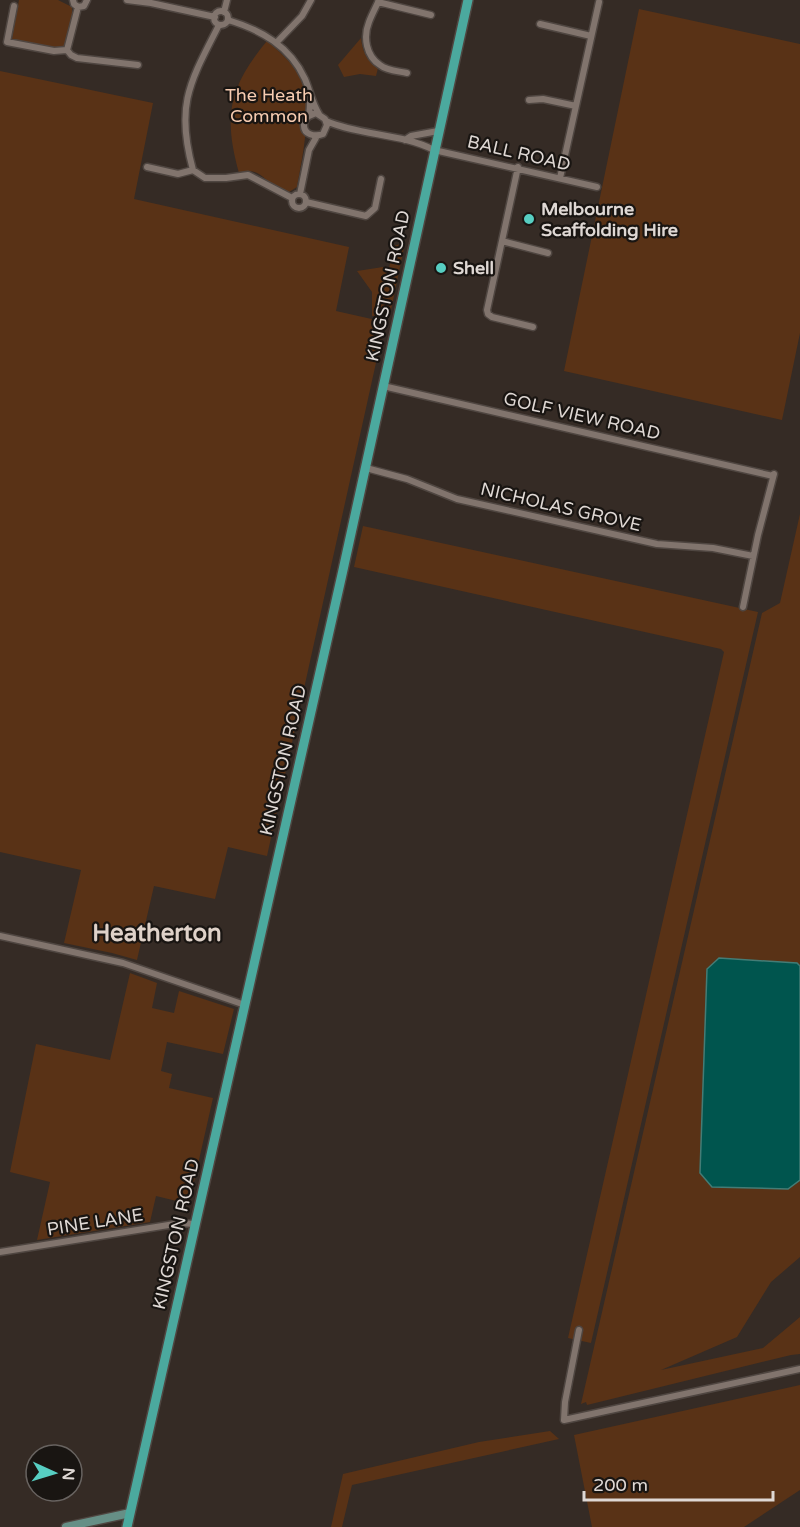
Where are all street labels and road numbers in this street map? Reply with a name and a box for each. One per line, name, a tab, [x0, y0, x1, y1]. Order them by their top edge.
street label: BALL ROAD	[465, 130, 573, 176]
street label: KINGSTON ROAD	[361, 208, 415, 364]
street label: GOLF VIEW ROAD	[501, 387, 663, 445]
street label: NICHOLAS GROVE	[478, 478, 644, 536]
street label: KINGSTON ROAD	[255, 682, 311, 838]
street label: KINGSTON ROAD	[148, 1156, 204, 1312]
street label: PINE LANE	[45, 1204, 145, 1240]

